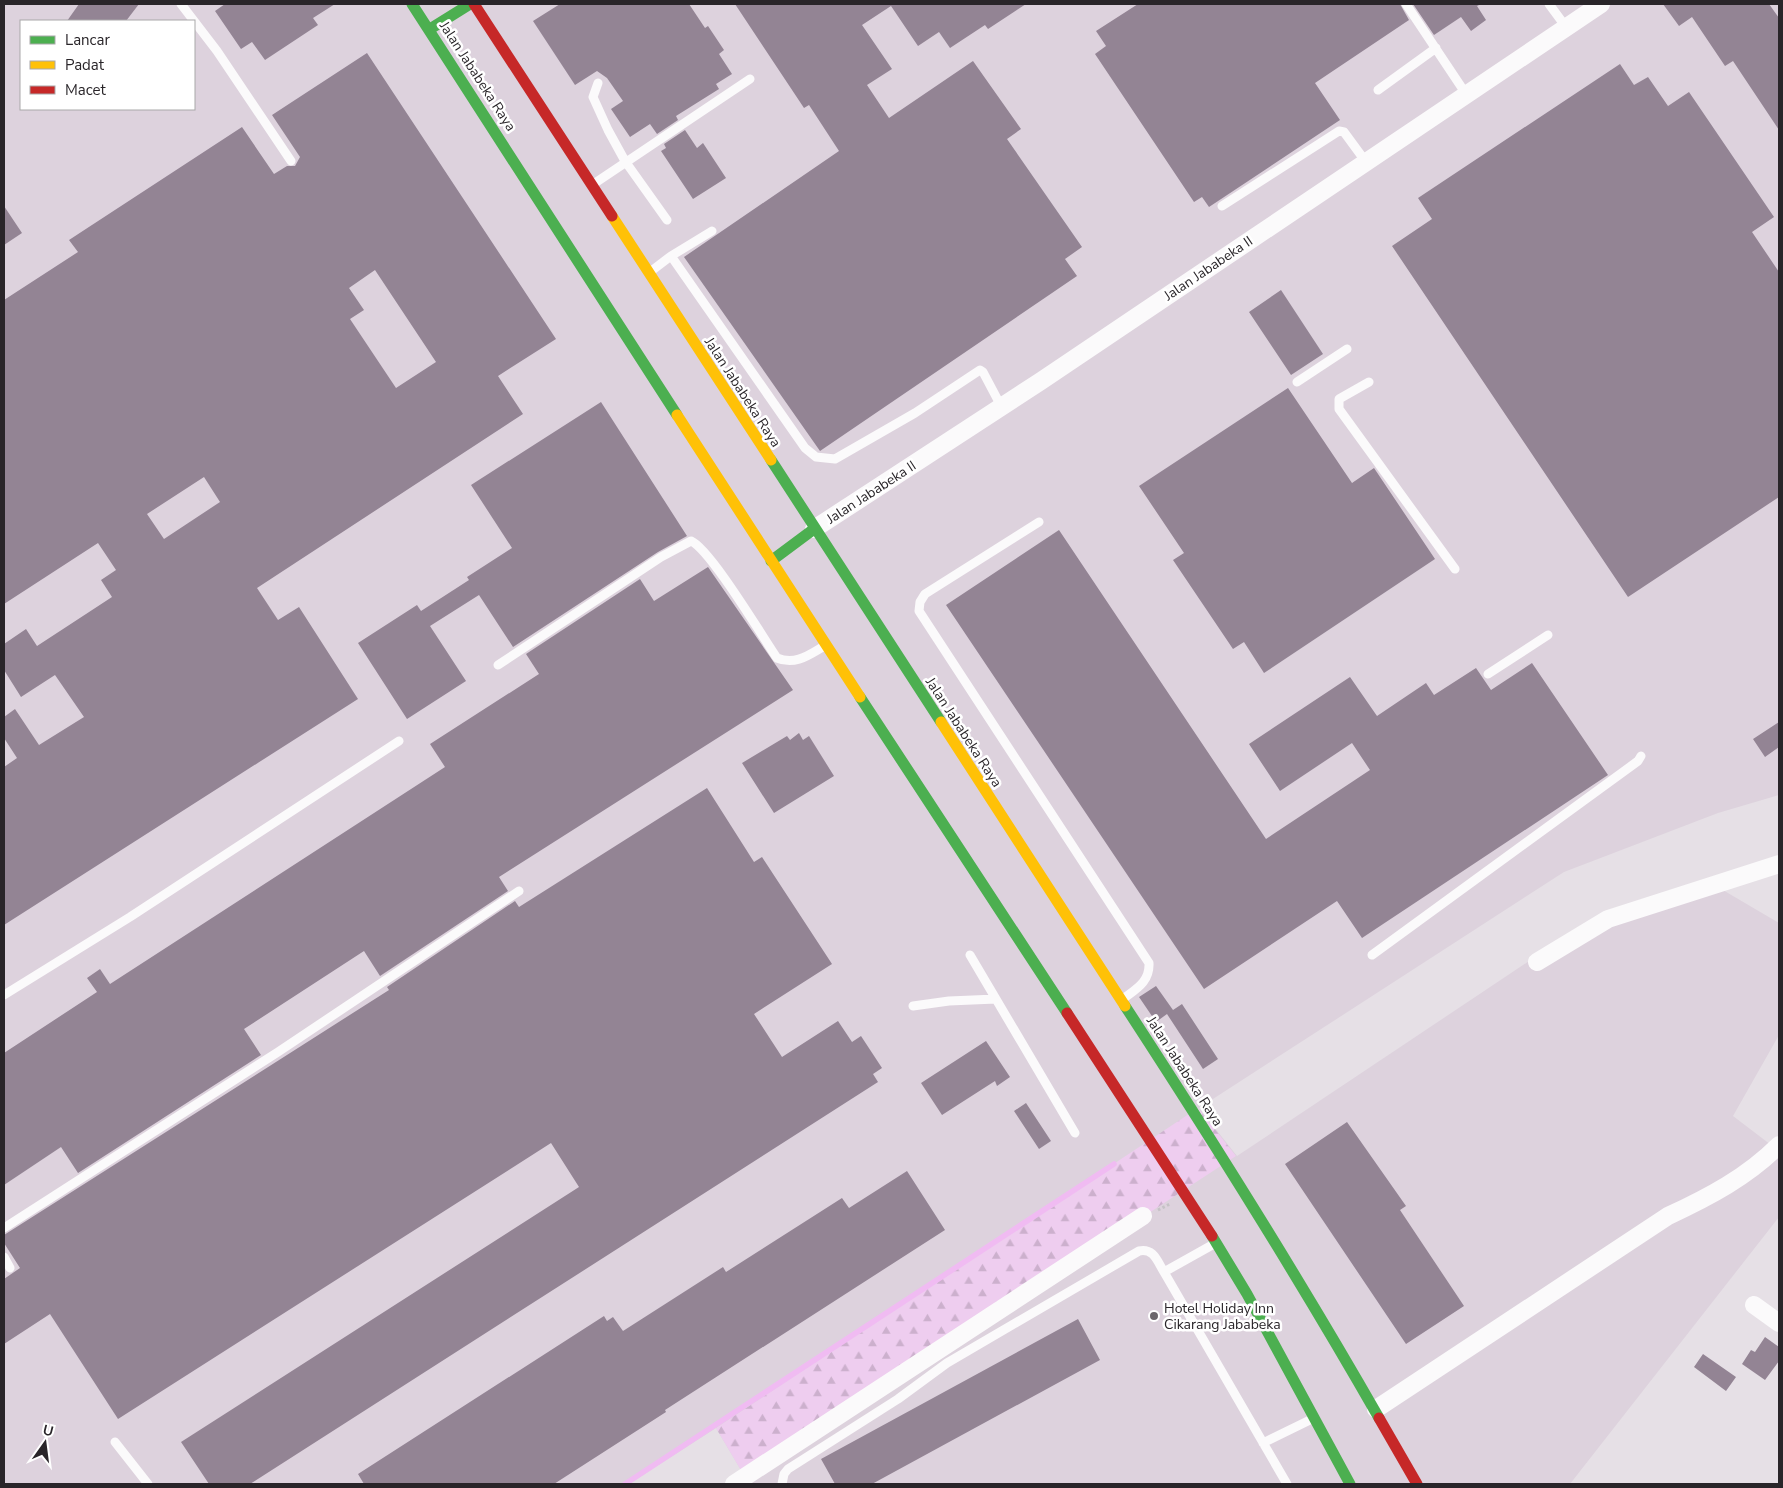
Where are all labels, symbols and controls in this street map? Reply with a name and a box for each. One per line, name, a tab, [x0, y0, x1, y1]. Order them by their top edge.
street label: Jalan Jababeka Raya	[434, 17, 520, 135]
legend	[20, 20, 195, 110]
text: Lancar	[65, 30, 110, 50]
text: Padat	[65, 55, 105, 75]
text: Macet	[65, 80, 107, 100]
street label: Jalan Jababeka II	[1159, 232, 1256, 306]
street label: Jalan Jababeka Raya	[699, 333, 785, 451]
street label: Jalan Jababeka II	[822, 456, 920, 529]
street label: Jalan Jababeka Raya	[920, 673, 1006, 791]
street label: Jalan Jababeka Raya	[1141, 1012, 1227, 1130]
place label: Hotel Holiday Inn Cikarang Jababeka	[1164, 1299, 1281, 1334]
marker: Hotel Holiday Inn Cikarang Jababeka	[1148, 1310, 1160, 1322]
north arrow	[20, 1418, 70, 1468]
text: U	[41, 1420, 55, 1441]

